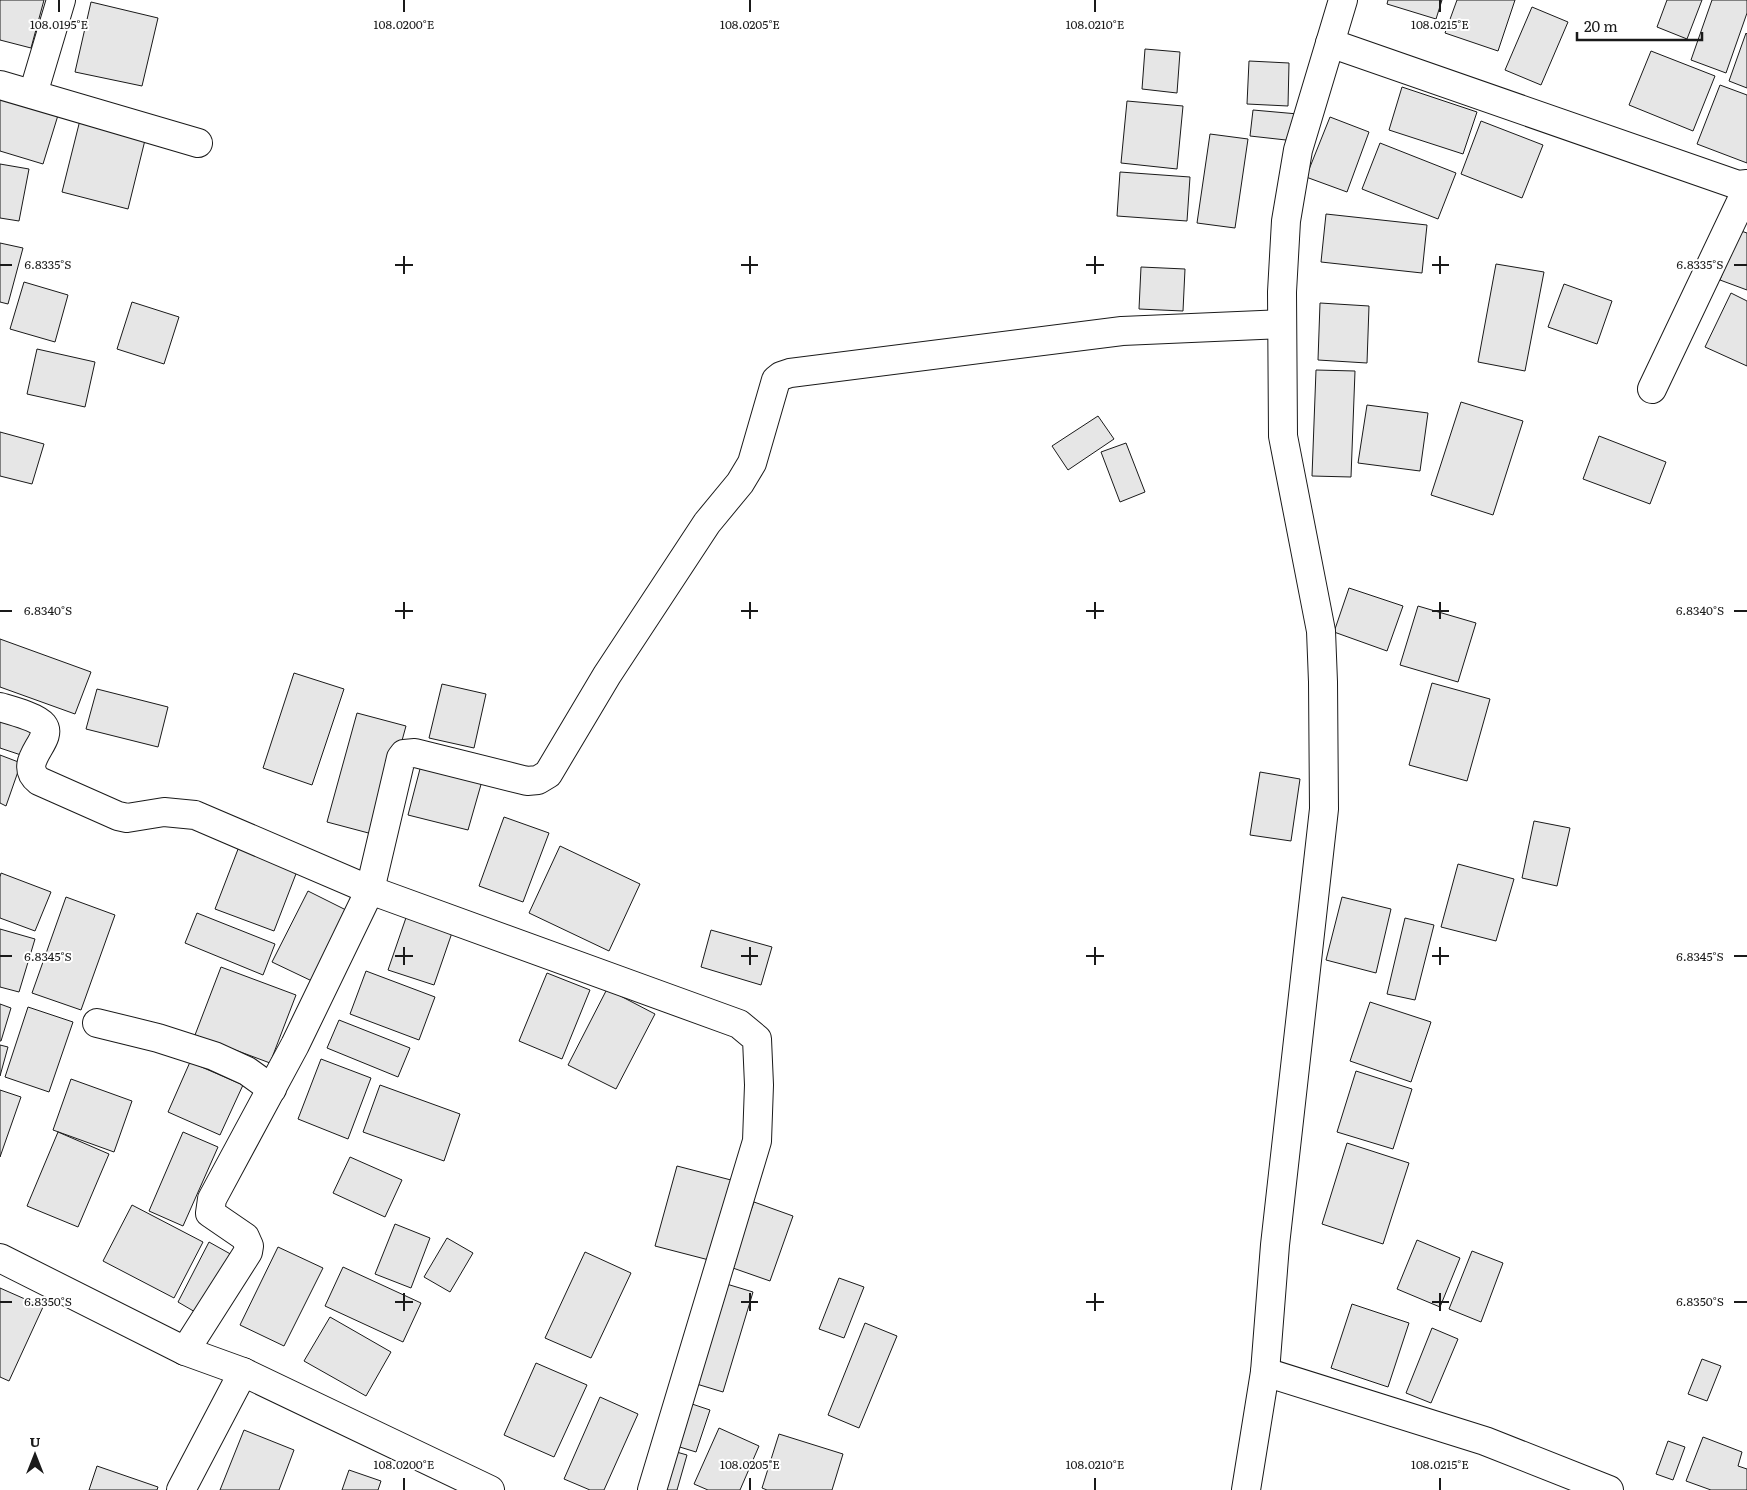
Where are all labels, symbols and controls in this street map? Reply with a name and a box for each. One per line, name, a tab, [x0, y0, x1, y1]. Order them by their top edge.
scale bar	[1577, 10, 1702, 42]
text: 20 m	[1584, 14, 1618, 37]
text: 108.0195°E	[30, 15, 88, 33]
text: 108.0200°E	[374, 15, 435, 33]
text: 108.0205°E	[720, 15, 780, 33]
text: 108.0210°E	[1066, 15, 1125, 33]
text: 108.0215°E	[1411, 15, 1469, 33]
text: 6.8335°S	[25, 255, 71, 273]
text: 6.8335°S	[1677, 255, 1723, 273]
text: 6.8340°S	[24, 601, 72, 619]
text: 6.8340°S	[1676, 601, 1724, 619]
text: 6.8345°S	[24, 947, 72, 965]
text: 6.8345°S	[1676, 947, 1724, 965]
text: 6.8350°S	[24, 1292, 72, 1310]
text: 6.8350°S	[1676, 1292, 1724, 1310]
north arrow	[10, 1430, 60, 1480]
text: U	[29, 1431, 41, 1451]
text: 108.0200°E	[374, 1455, 435, 1473]
text: 108.0205°E	[720, 1455, 780, 1473]
text: 108.0210°E	[1066, 1455, 1125, 1473]
text: 108.0215°E	[1411, 1455, 1469, 1473]

